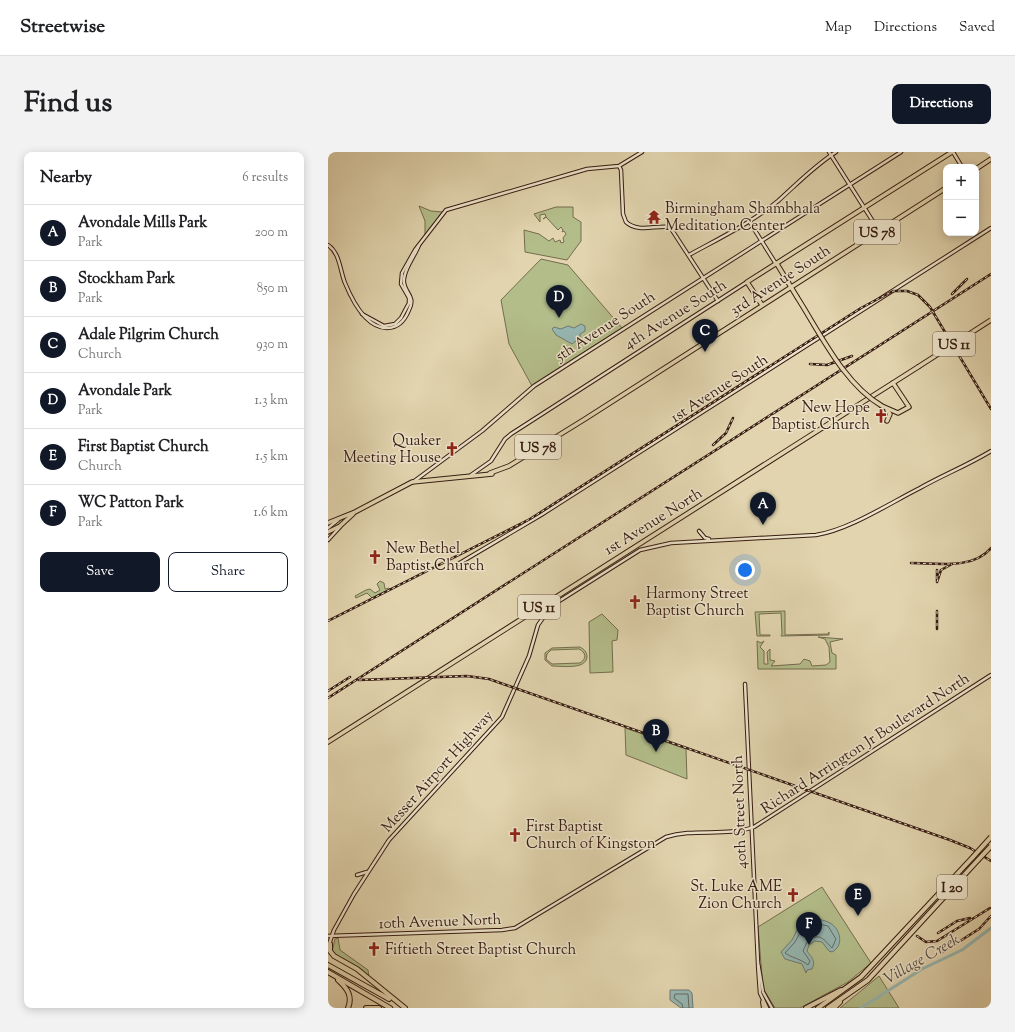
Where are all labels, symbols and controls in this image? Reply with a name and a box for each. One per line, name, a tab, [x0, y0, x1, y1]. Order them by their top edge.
text: Streetwise	[20, 14, 105, 41]
text: Map	[825, 18, 852, 38]
text: Directions	[874, 18, 937, 38]
text: Saved	[959, 18, 995, 38]
text: Find us	[24, 84, 112, 124]
button: Directions	[892, 84, 991, 124]
map controls	[943, 164, 979, 236]
button: +	[943, 164, 979, 200]
text: Nearby	[40, 166, 92, 190]
text: 6 results	[242, 169, 288, 187]
place label: Birmingham Shambhala Meditation Center	[665, 199, 820, 237]
button: −	[943, 200, 979, 236]
temple icon: Birmingham Shambhala Meditation Center	[646, 209, 662, 225]
text: Avondale Mills Park	[78, 213, 208, 234]
road number: US 78	[854, 220, 900, 244]
text: A	[48, 224, 58, 242]
text: 200 m	[255, 224, 288, 242]
text: Park	[78, 234, 103, 252]
street label: 3rd Avenue South	[726, 241, 835, 322]
text: Stockham Park	[78, 269, 175, 290]
street label: 4th Avenue South	[620, 275, 731, 355]
text: B	[49, 280, 57, 298]
text: 850 m	[257, 280, 288, 298]
pin: D	[546, 285, 572, 318]
street label: 5th Avenue South	[551, 287, 660, 368]
text: Park	[78, 290, 103, 308]
pin: C	[692, 319, 718, 352]
text: Adale Pilgrim Church	[78, 325, 219, 346]
road number: US 11	[933, 332, 975, 356]
text: C	[48, 336, 58, 354]
text: 930 m	[256, 336, 288, 354]
text: Church	[78, 346, 122, 364]
street label: 1st Avenue South	[667, 350, 773, 429]
text: Avondale Park	[78, 381, 172, 402]
text: D	[48, 392, 58, 410]
text: 1.3 km	[254, 392, 288, 410]
place label: New Hope Baptist Church	[771, 398, 870, 436]
text: Park	[78, 402, 103, 420]
church icon: New Hope Baptist Church	[873, 408, 889, 424]
place label: Quaker Meeting House	[343, 431, 441, 469]
road number: US 78	[515, 435, 561, 459]
text: First Baptist Church	[78, 437, 209, 458]
church icon: Quaker Meeting House	[444, 441, 460, 457]
text: E	[49, 448, 57, 466]
text: 1.5 km	[255, 448, 288, 466]
text: Church	[78, 458, 122, 476]
street label: 1st Avenue North	[601, 484, 707, 561]
pin: A	[750, 492, 776, 525]
text: WC Patton Park	[78, 493, 184, 514]
text: F	[49, 504, 57, 522]
text: 1.6 km	[253, 504, 288, 522]
text: Park	[78, 514, 103, 532]
place label: New Bethel Baptist Church	[386, 539, 485, 577]
church icon: New Bethel Baptist Church	[367, 549, 383, 565]
button: Save	[40, 552, 160, 592]
button: Share	[168, 552, 288, 592]
your location	[735, 560, 755, 580]
place label: Harmony Street Baptist Church	[646, 584, 748, 622]
church icon: Harmony Street Baptist Church	[627, 594, 643, 610]
road number: US 11	[518, 595, 560, 619]
street label: Richard Arrington Jr Boulevard North	[757, 669, 974, 820]
street label: Messer Airport Highway	[377, 706, 499, 838]
pin: B	[643, 719, 669, 752]
street label: 40th Street North	[728, 754, 753, 869]
place label: First Baptist Church of Kingston	[526, 817, 656, 855]
church icon: First Baptist Church of Kingston	[507, 827, 523, 843]
road number: I 20	[937, 875, 967, 899]
place label: St. Luke AME Zion Church	[690, 877, 782, 915]
pin: E	[845, 883, 871, 916]
church icon: St. Luke AME Zion Church	[785, 887, 801, 903]
street label: 10th Avenue North	[378, 910, 502, 935]
pin: F	[796, 912, 822, 945]
water label: Village Creek	[880, 929, 965, 991]
place label: Fiftieth Street Baptist Church	[385, 940, 577, 961]
church icon: Fiftieth Street Baptist Church	[366, 941, 382, 957]

